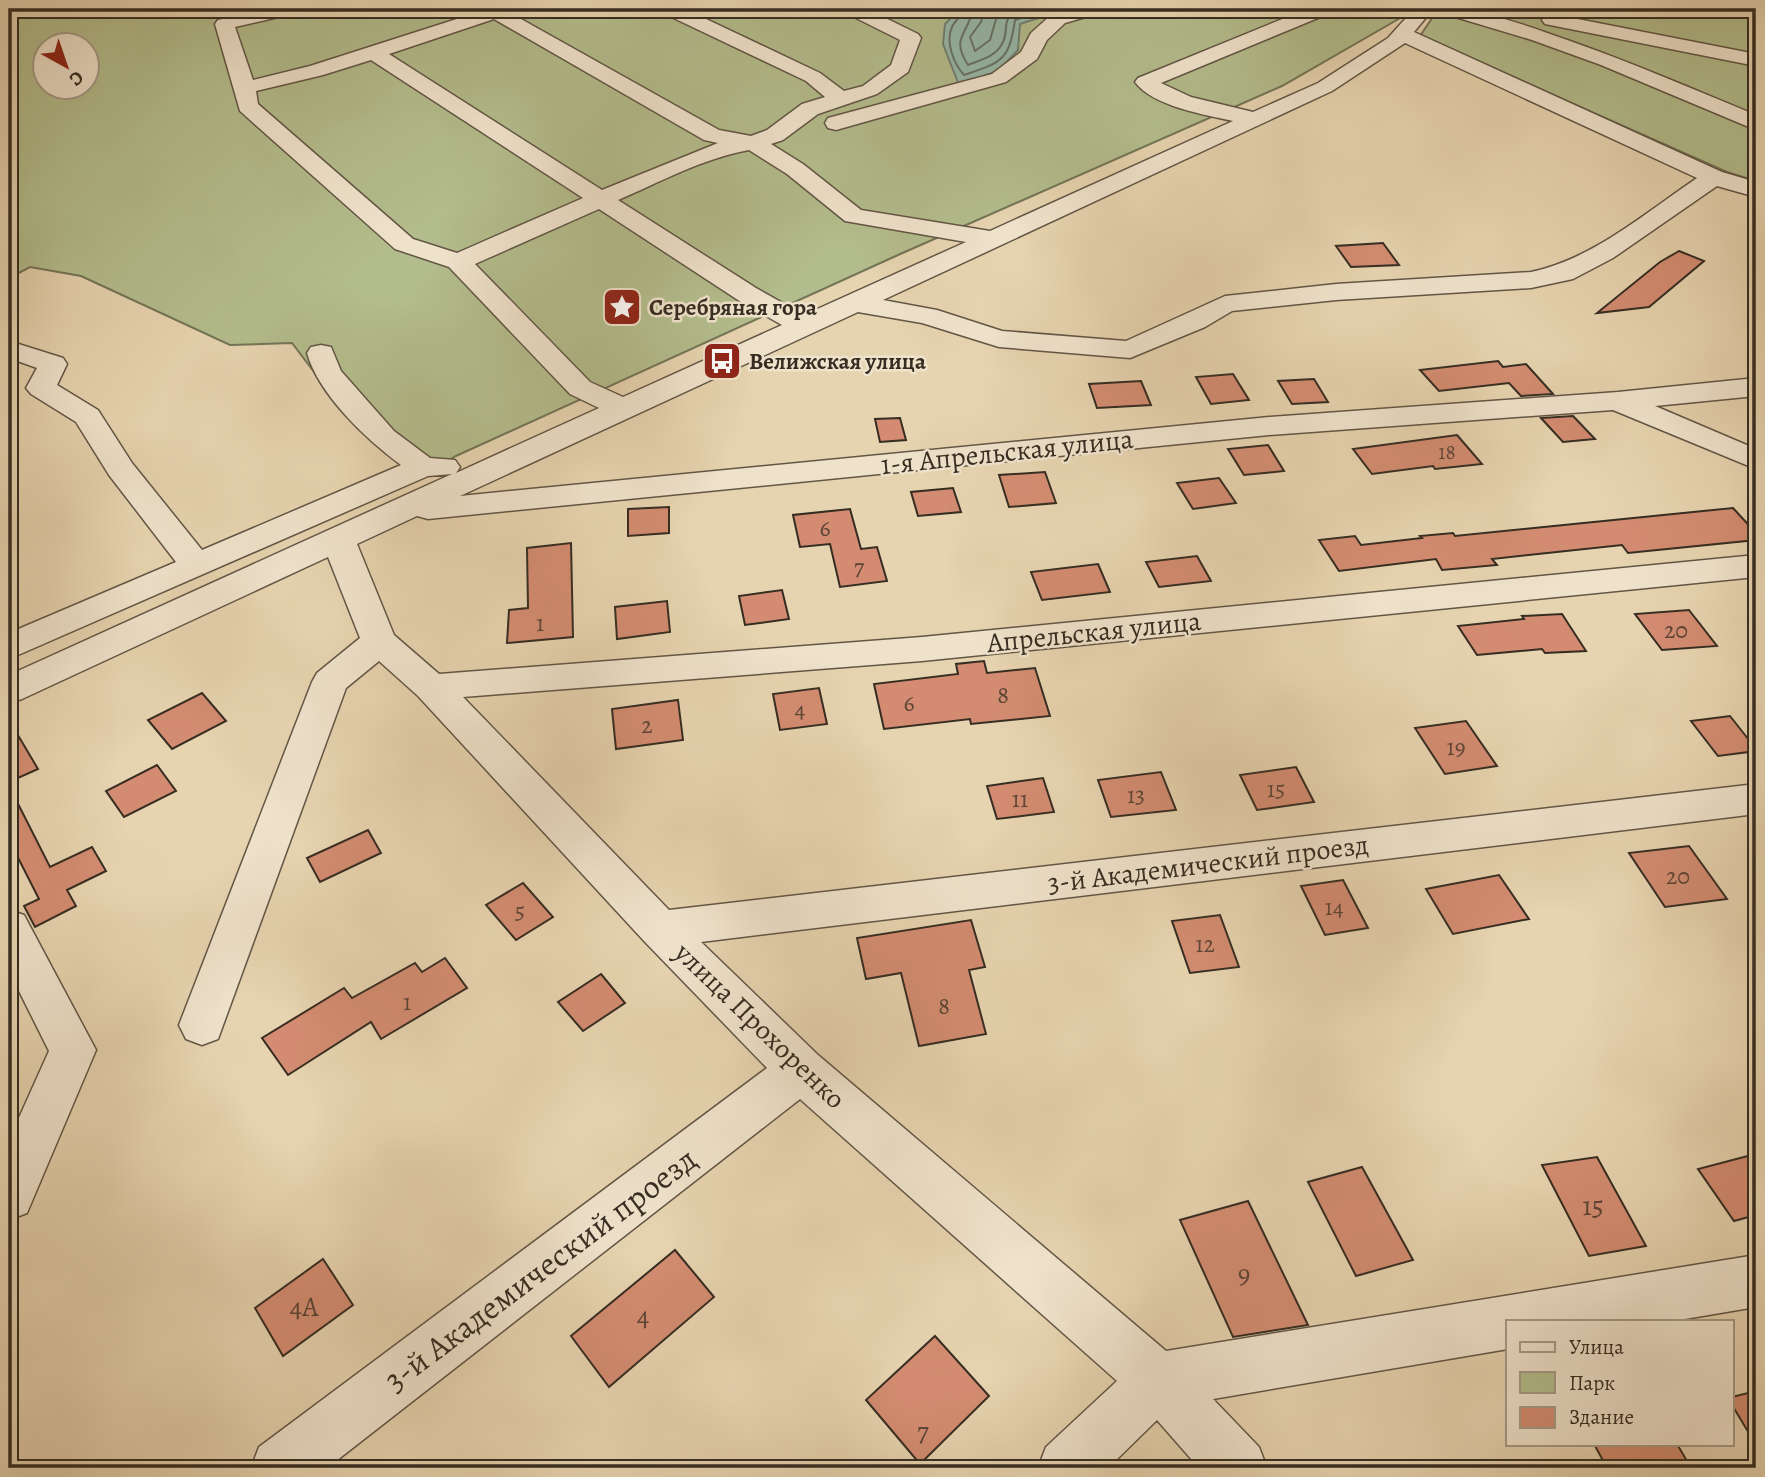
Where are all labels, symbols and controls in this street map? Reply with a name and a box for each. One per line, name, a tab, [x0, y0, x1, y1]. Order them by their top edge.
north arrow	[32, 32, 102, 102]
text: С	[63, 65, 89, 92]
place icon: Серебряная гора	[601, 286, 643, 328]
place label: Серебряная гора	[649, 292, 817, 323]
bus stop icon: Велижская улица	[701, 340, 743, 382]
place label: Велижская улица	[749, 346, 926, 377]
street label: 1-я Апрельская улица	[879, 420, 1135, 484]
house number: 18	[1438, 438, 1456, 466]
house number: 6	[819, 512, 831, 544]
house number: 7	[854, 551, 865, 583]
street label: Апрельская улица	[984, 602, 1203, 662]
house number: 1	[536, 607, 544, 639]
house number: 20	[1664, 614, 1688, 646]
house number: 8	[997, 679, 1009, 711]
house number: 6	[903, 687, 915, 719]
house number: 4	[795, 693, 806, 725]
house number: 2	[641, 709, 653, 741]
house number: 19	[1446, 731, 1466, 763]
house number: 15	[1267, 773, 1285, 805]
house number: 13	[1127, 779, 1145, 811]
house number: 11	[1012, 783, 1028, 815]
street label: 3-й Академический проезд	[1045, 825, 1371, 903]
house number: 20	[1666, 860, 1690, 892]
house number: 14	[1324, 891, 1344, 923]
house number: 5	[515, 895, 525, 927]
house number: 12	[1195, 928, 1215, 960]
street label: улица Прохоренко	[665, 934, 854, 1118]
house number: 1	[403, 986, 411, 1018]
house number: 8	[938, 990, 950, 1022]
street label: 3-й Академический проезд	[374, 1136, 706, 1402]
house number: 15	[1582, 1187, 1604, 1225]
house number: 9	[1238, 1255, 1250, 1293]
house number: 4А	[289, 1288, 319, 1326]
house number: 4	[637, 1297, 649, 1335]
legend	[1506, 1320, 1734, 1446]
text: Улица	[1569, 1333, 1624, 1361]
text: Парк	[1569, 1369, 1615, 1397]
text: Здание	[1569, 1403, 1634, 1431]
house number: 7	[917, 1413, 929, 1451]

